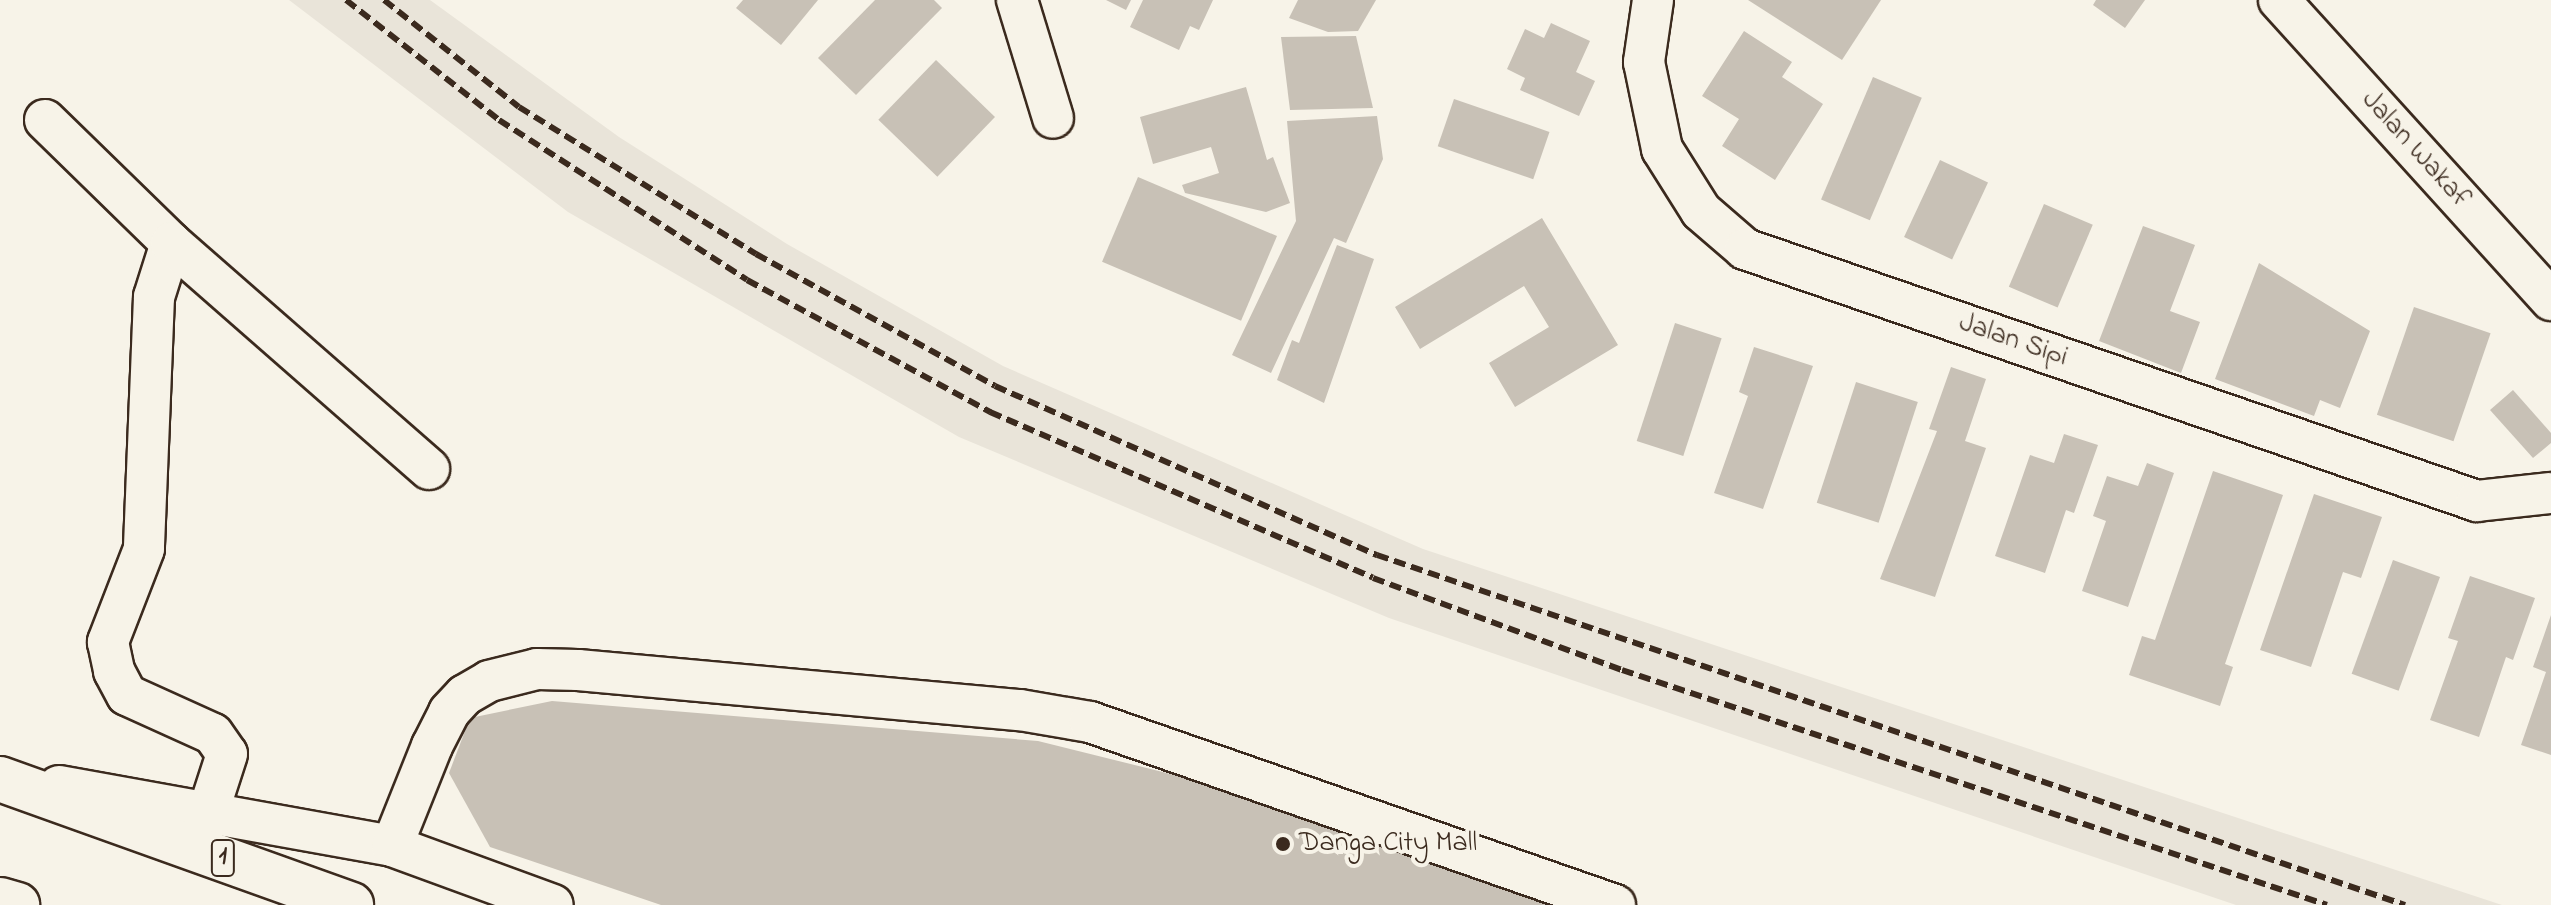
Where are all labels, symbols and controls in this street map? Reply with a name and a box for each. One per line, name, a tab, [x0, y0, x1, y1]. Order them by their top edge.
street label: Jalan Wakaf	[2353, 84, 2477, 216]
street label: Jalan Sipi	[1954, 307, 2072, 375]
place label: Danga City Mall	[1299, 827, 1477, 861]
marker: Danga City Mall	[1274, 835, 1292, 853]
road number: 1	[209, 836, 237, 880]

